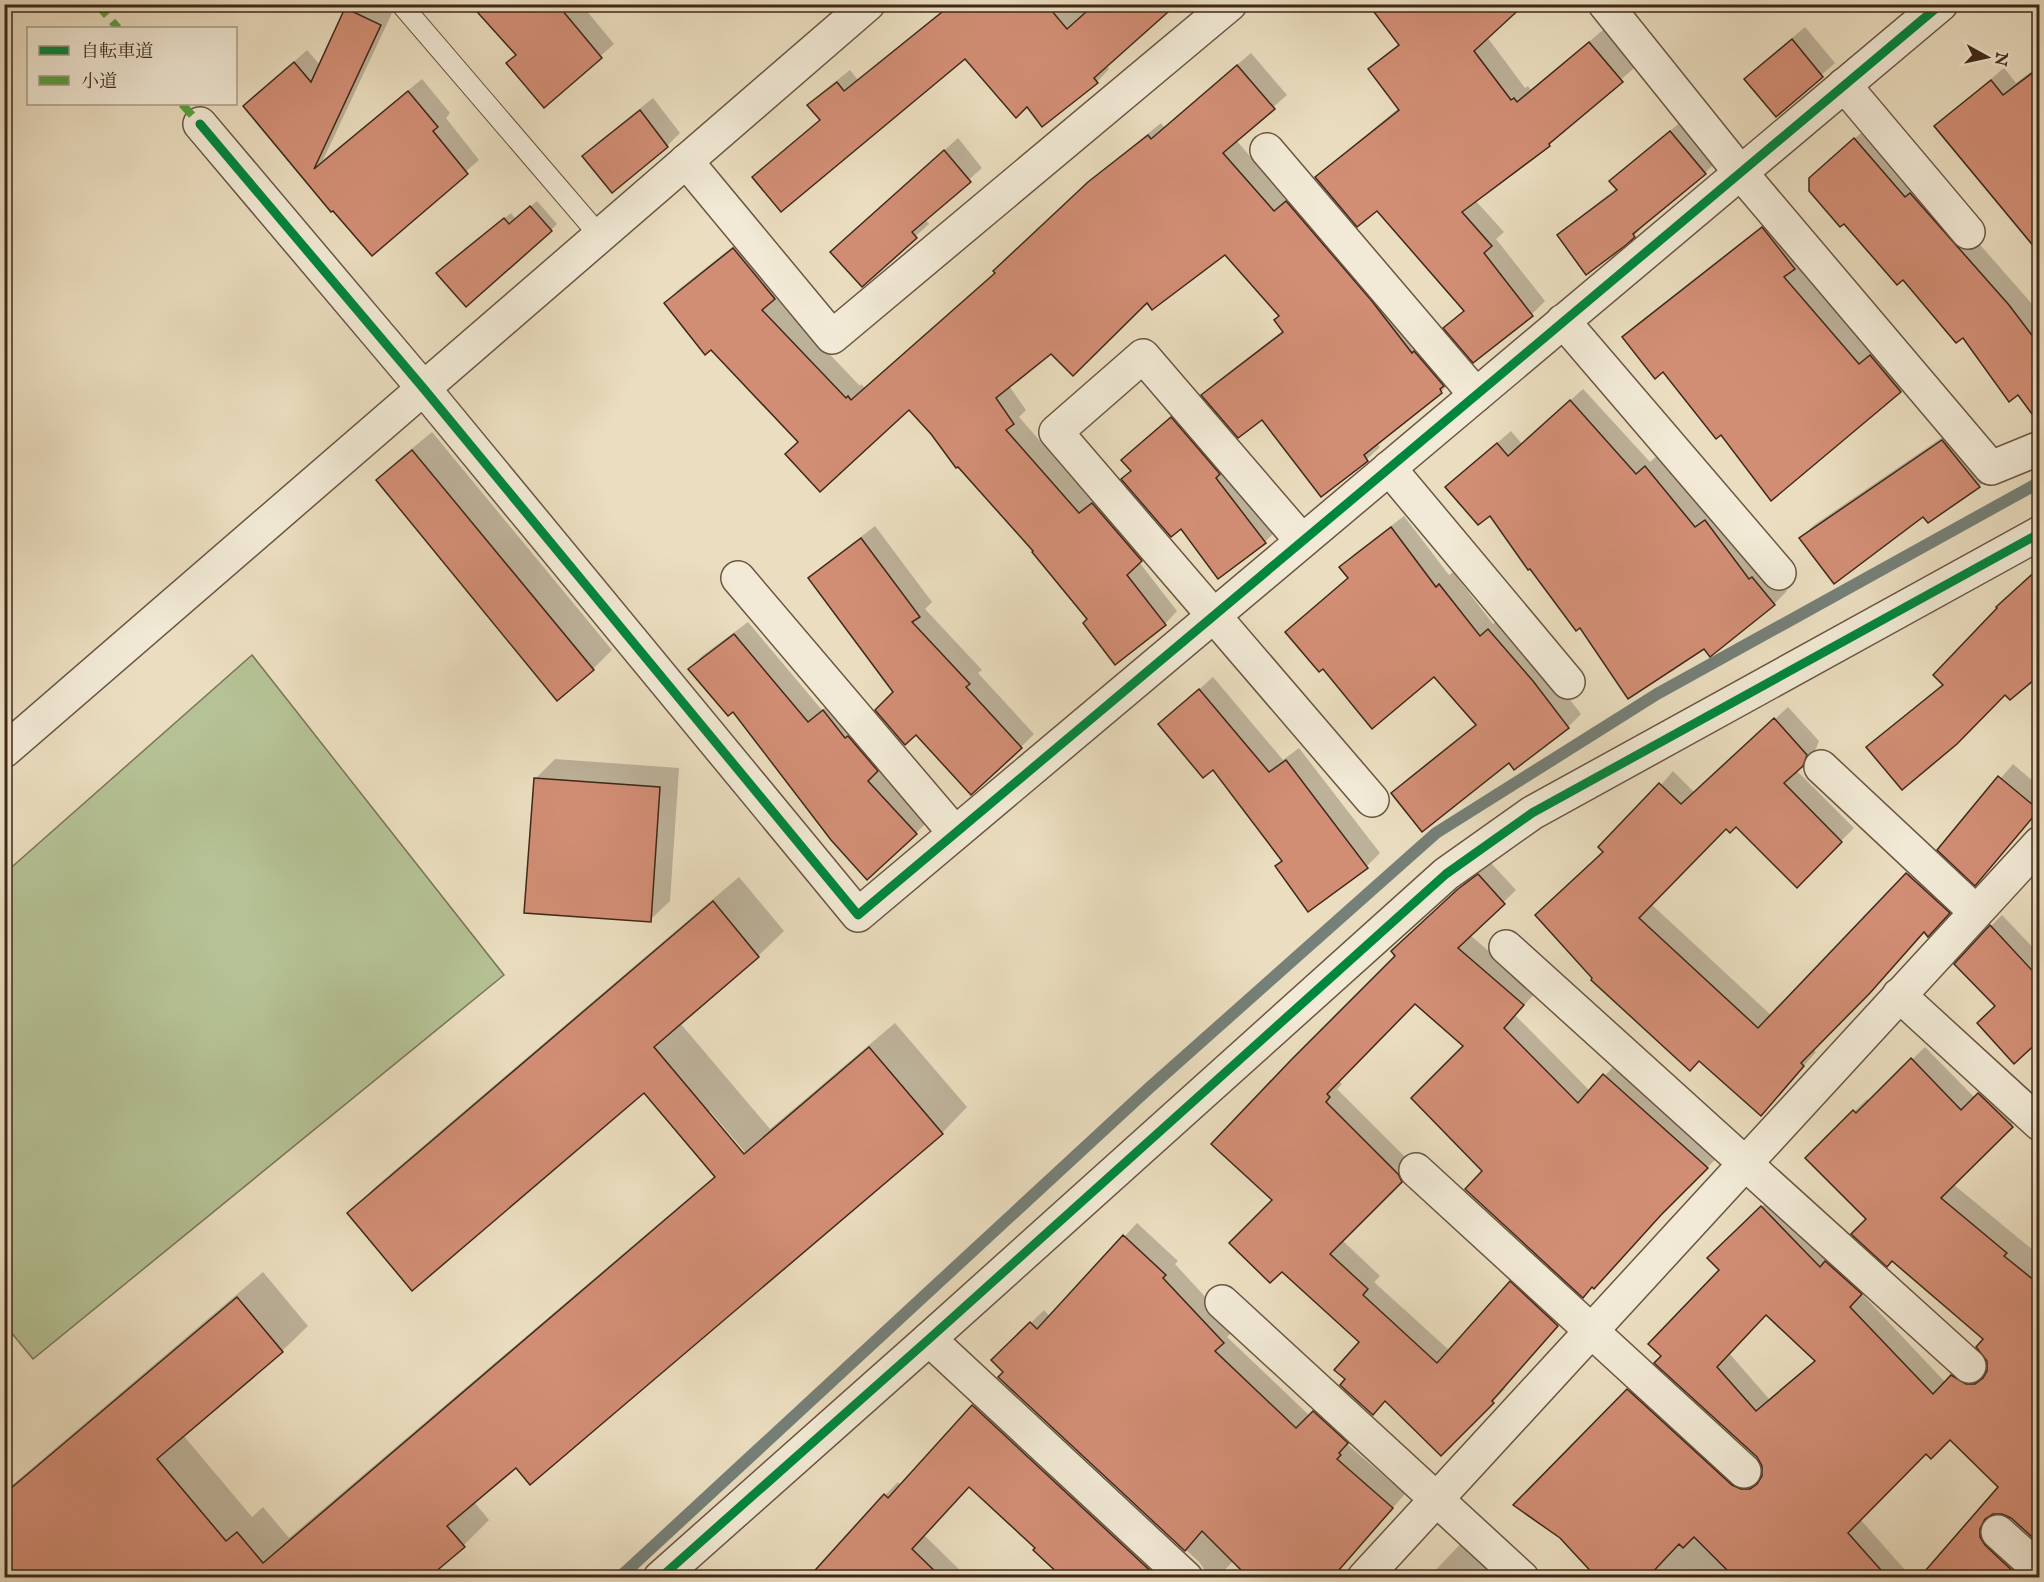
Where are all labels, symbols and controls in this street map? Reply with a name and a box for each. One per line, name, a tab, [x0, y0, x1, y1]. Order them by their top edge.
legend	[27, 27, 237, 105]
north arrow	[1957, 27, 2017, 87]
text: 自転車道	[81, 41, 153, 64]
text: N	[1989, 50, 2011, 67]
text: 小道	[81, 71, 117, 94]

